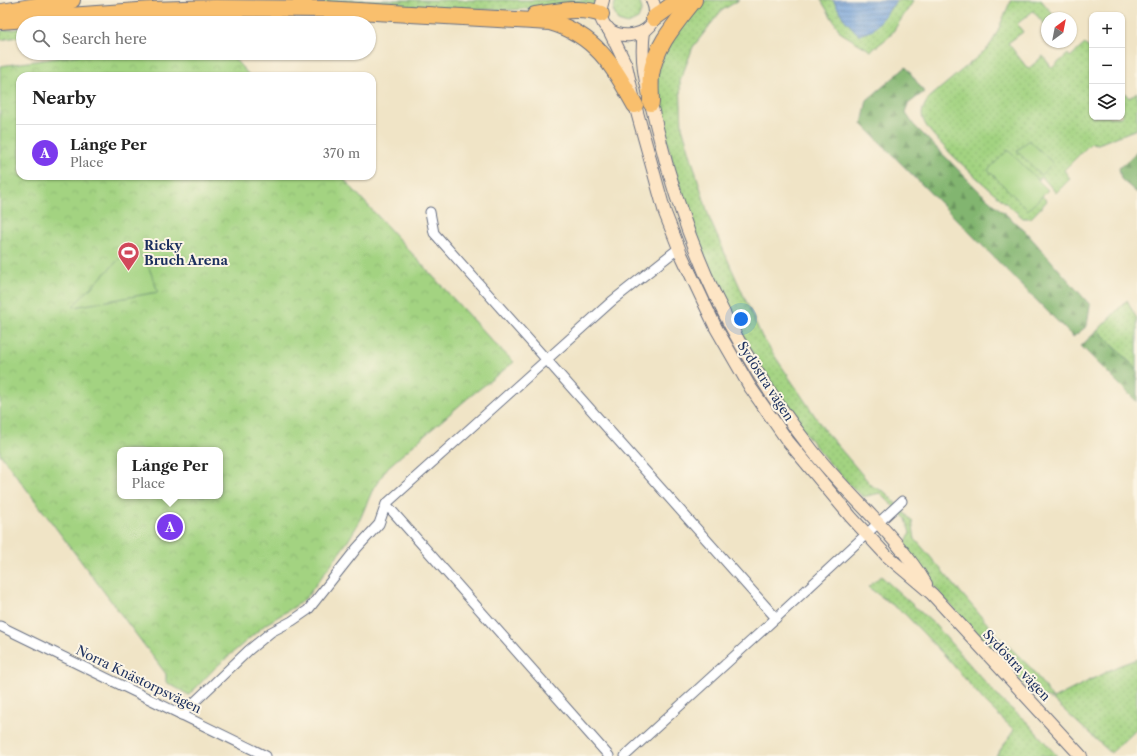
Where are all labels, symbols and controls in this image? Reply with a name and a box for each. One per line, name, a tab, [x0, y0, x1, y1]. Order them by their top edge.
north arrow	[1041, 12, 1077, 48]
map controls	[1089, 12, 1125, 120]
button: +	[1089, 12, 1125, 48]
search box	[16, 16, 376, 60]
icon: search	[30, 27, 52, 49]
text: Search here	[62, 29, 147, 48]
button: −	[1089, 48, 1125, 84]
button: layers	[1089, 84, 1125, 120]
text: Nearby	[32, 88, 96, 108]
text: Långe Per	[70, 135, 147, 154]
text: A	[40, 145, 50, 161]
text: 370 m	[323, 145, 360, 161]
text: Place	[70, 154, 103, 170]
place label: Ricky Bruch Arena	[144, 237, 228, 268]
sports icon: Ricky Bruch Arena	[116, 239, 142, 272]
your location	[731, 309, 751, 329]
street label: Sydöstra vägen	[734, 338, 798, 424]
popup	[117, 447, 223, 499]
text: Långe Per	[132, 456, 208, 475]
text: Place	[132, 475, 165, 491]
pin: A	[157, 512, 183, 542]
street label: Sydöstra vägen	[980, 626, 1054, 704]
street label: Norra Knästorpsvägen	[74, 642, 204, 716]

